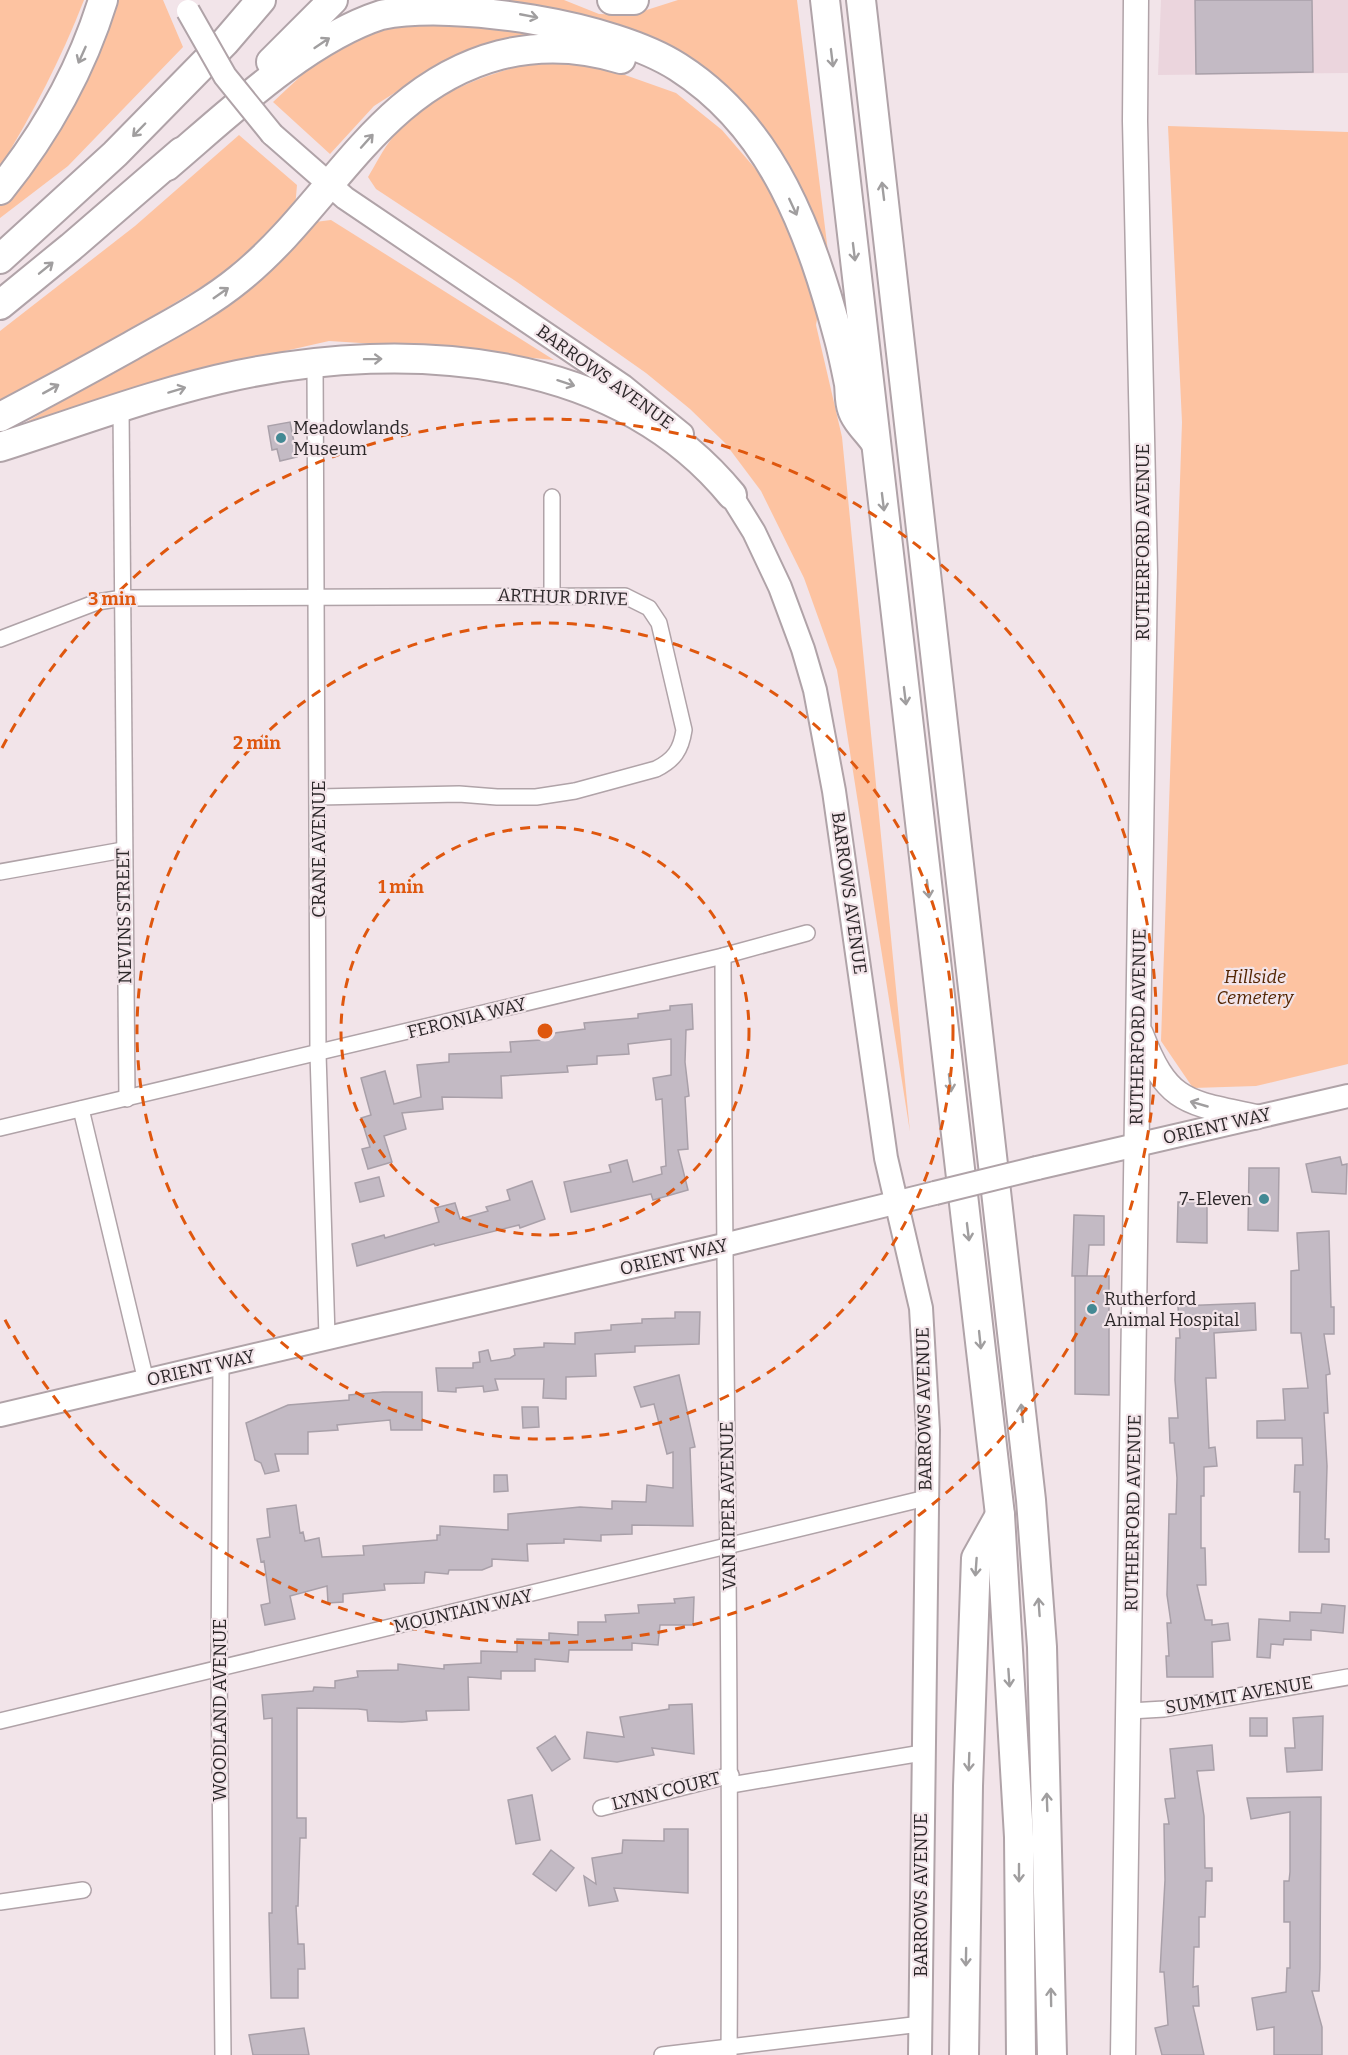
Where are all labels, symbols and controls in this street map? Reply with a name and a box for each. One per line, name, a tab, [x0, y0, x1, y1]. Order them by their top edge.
one-way arrow	[519, 11, 538, 22]
one-way arrow	[313, 37, 330, 49]
one-way arrow	[75, 45, 87, 63]
one-way arrow	[826, 48, 837, 68]
one-way arrow	[131, 123, 146, 138]
one-way arrow	[360, 134, 374, 149]
one-way arrow	[877, 181, 888, 201]
one-way arrow	[788, 197, 800, 215]
one-way arrow	[848, 241, 859, 261]
one-way arrow	[38, 262, 54, 275]
one-way arrow	[212, 287, 228, 299]
street label: BARROWS AVENUE	[532, 320, 678, 434]
one-way arrow	[363, 353, 383, 365]
one-way arrow	[556, 378, 575, 389]
one-way arrow	[42, 383, 60, 394]
one-way arrow	[167, 384, 186, 395]
place label: Meadowlands Museum	[293, 417, 409, 460]
marker: Meadowlands Museum	[274, 431, 288, 445]
street label: RUTHERFORD AVENUE	[1132, 444, 1154, 640]
one-way arrow	[877, 492, 888, 511]
street label: ARTHUR DRIVE	[497, 584, 629, 610]
text: 3 min	[88, 588, 136, 610]
one-way arrow	[900, 685, 911, 705]
text: 2 min	[233, 732, 281, 754]
street label: CRANE AVENUE	[308, 780, 330, 918]
street label: BARROWS AVENUE	[827, 810, 871, 976]
street label: NEVINS STREET	[112, 847, 136, 984]
text: 1 min	[378, 876, 424, 898]
one-way arrow	[922, 879, 933, 899]
street label: RUTHERFORD AVENUE	[1125, 928, 1151, 1126]
park label: Hillside Cemetery	[1217, 966, 1294, 1009]
street label: FERONIA WAY	[405, 992, 529, 1043]
centre of rings	[535, 1021, 555, 1041]
one-way arrow	[945, 1073, 956, 1093]
one-way arrow	[1190, 1098, 1209, 1109]
street label: ORIENT WAY	[1161, 1103, 1274, 1149]
place label: 7-Eleven	[1179, 1188, 1253, 1210]
marker: 7-Eleven	[1257, 1192, 1271, 1206]
one-way arrow	[963, 1221, 974, 1241]
street label: ORIENT WAY	[618, 1234, 731, 1280]
place label: Rutherford Animal Hospital	[1104, 1288, 1239, 1331]
marker: Rutherford Animal Hospital	[1085, 1302, 1099, 1316]
street label: BARROWS AVENUE	[912, 1327, 936, 1491]
one-way arrow	[975, 1329, 986, 1349]
street label: ORIENT WAY	[145, 1345, 258, 1391]
one-way arrow	[1016, 1403, 1027, 1423]
street label: RUTHERFORD AVENUE	[1120, 1414, 1146, 1612]
street label: VAN RIPER AVENUE	[716, 1421, 740, 1591]
one-way arrow	[970, 1557, 981, 1577]
street label: MOUNTAIN WAY	[391, 1584, 535, 1638]
one-way arrow	[1033, 1597, 1044, 1617]
street label: WOODLAND AVENUE	[209, 1618, 231, 1802]
one-way arrow	[1003, 1668, 1014, 1688]
street label: SUMMIT AVENUE	[1164, 1671, 1314, 1719]
one-way arrow	[963, 1752, 975, 1772]
street label: LYNN COURT	[609, 1767, 723, 1815]
one-way arrow	[1042, 1792, 1053, 1812]
street label: BARROWS AVENUE	[910, 1813, 932, 1977]
one-way arrow	[1013, 1863, 1025, 1883]
one-way arrow	[960, 1947, 972, 1967]
one-way arrow	[1045, 1987, 1057, 2007]

